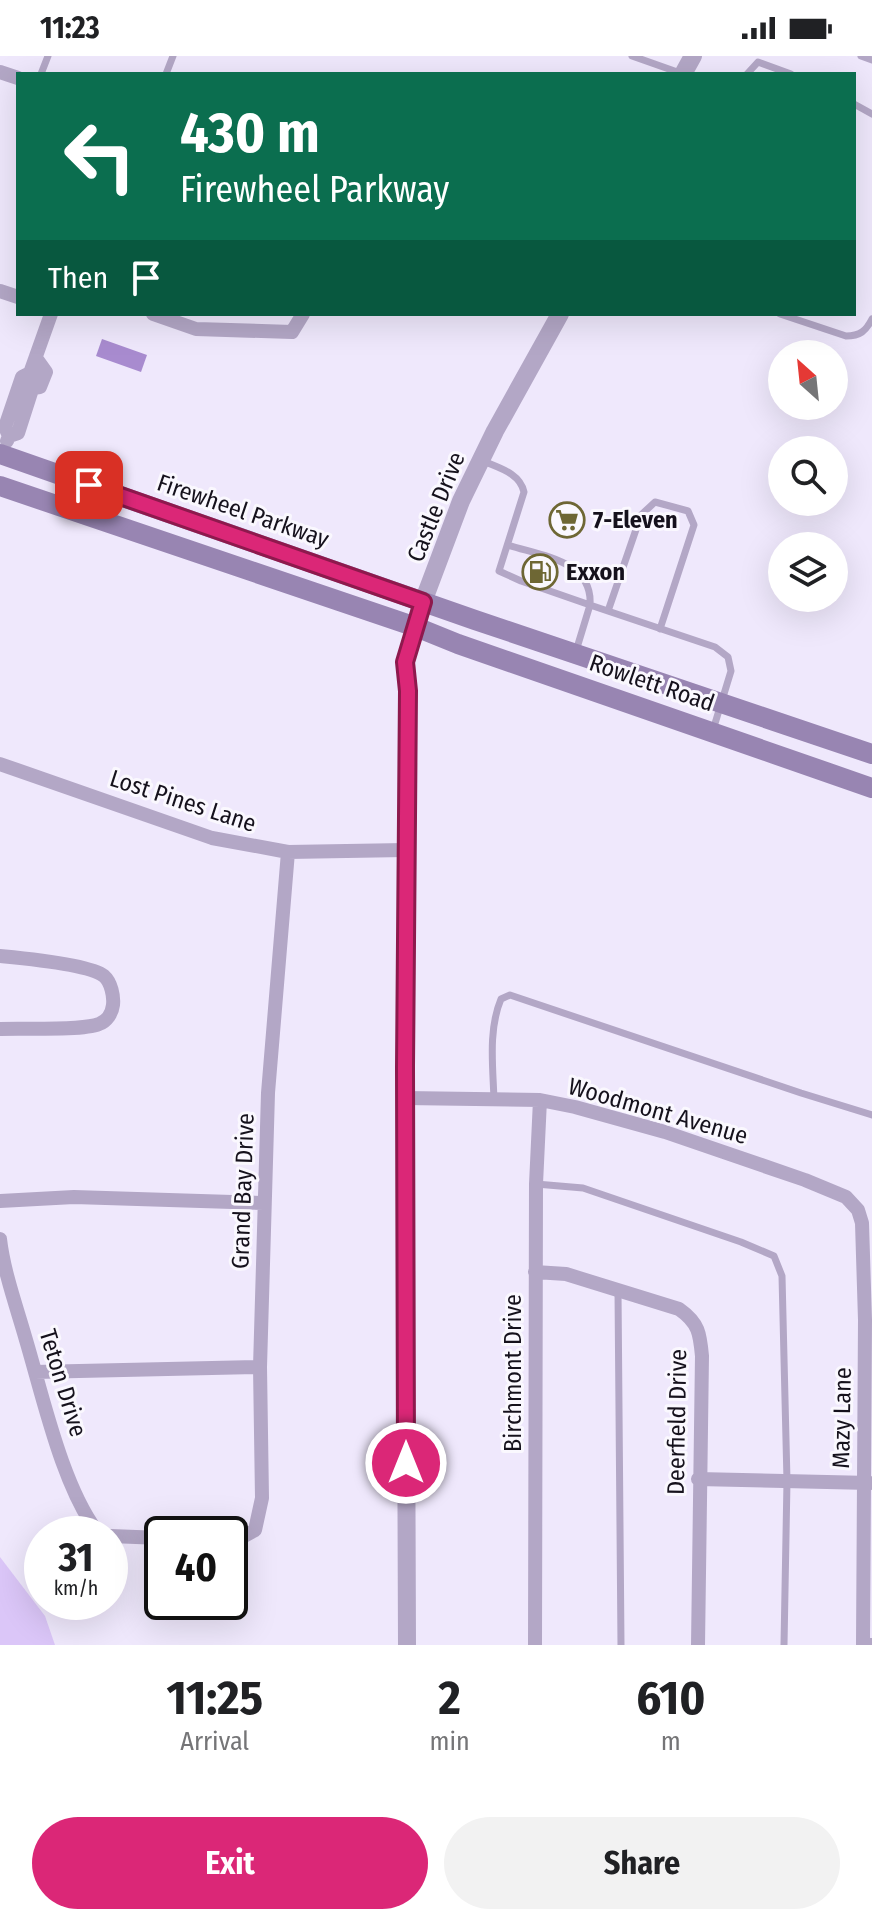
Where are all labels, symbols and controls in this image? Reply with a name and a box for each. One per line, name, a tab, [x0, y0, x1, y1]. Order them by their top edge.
text: 11:23	[40, 10, 100, 46]
text: 430 m	[180, 100, 320, 167]
icon: left	[48, 104, 152, 208]
text: Firewheel Parkway	[180, 168, 449, 212]
icon: arrive	[124, 256, 168, 300]
text: Then	[48, 260, 108, 296]
north arrow	[768, 340, 848, 420]
map controls	[768, 340, 848, 612]
button: search	[768, 436, 848, 516]
street label: Castle Drive	[401, 448, 471, 566]
pin	[55, 451, 123, 519]
icon: arrive	[67, 463, 111, 507]
street label: Firewheel Parkway	[154, 469, 333, 554]
supermarket icon: 7-Eleven	[548, 501, 586, 539]
place label: 7-Eleven	[593, 506, 678, 534]
button: layers	[768, 532, 848, 612]
fuel station icon: Exxon	[521, 553, 559, 591]
place label: Exxon	[566, 558, 625, 586]
street label: Rowlett Road	[586, 649, 718, 717]
street label: Lost Pines Lane	[106, 764, 260, 838]
street label: Woodmont Avenue	[565, 1072, 751, 1150]
street label: Grand Bay Drive	[226, 1113, 260, 1269]
street label: Birchmont Drive	[499, 1294, 527, 1452]
street label: Teton Drive	[33, 1326, 93, 1440]
street label: Deerfield Drive	[662, 1349, 692, 1495]
street label: Mazy Lane	[827, 1367, 857, 1469]
position arrow	[364, 1421, 448, 1505]
speed limit sign: 40	[144, 1516, 248, 1620]
text: 31	[58, 1534, 94, 1582]
text: km/h	[54, 1576, 98, 1600]
text: 11:25	[167, 1669, 263, 1727]
text: 2	[439, 1669, 461, 1727]
text: 610	[636, 1669, 705, 1727]
text: Arrival	[180, 1726, 249, 1757]
text: min	[430, 1726, 470, 1757]
text: m	[661, 1726, 681, 1757]
button: Exit	[32, 1817, 428, 1909]
button: Share	[444, 1817, 840, 1909]

